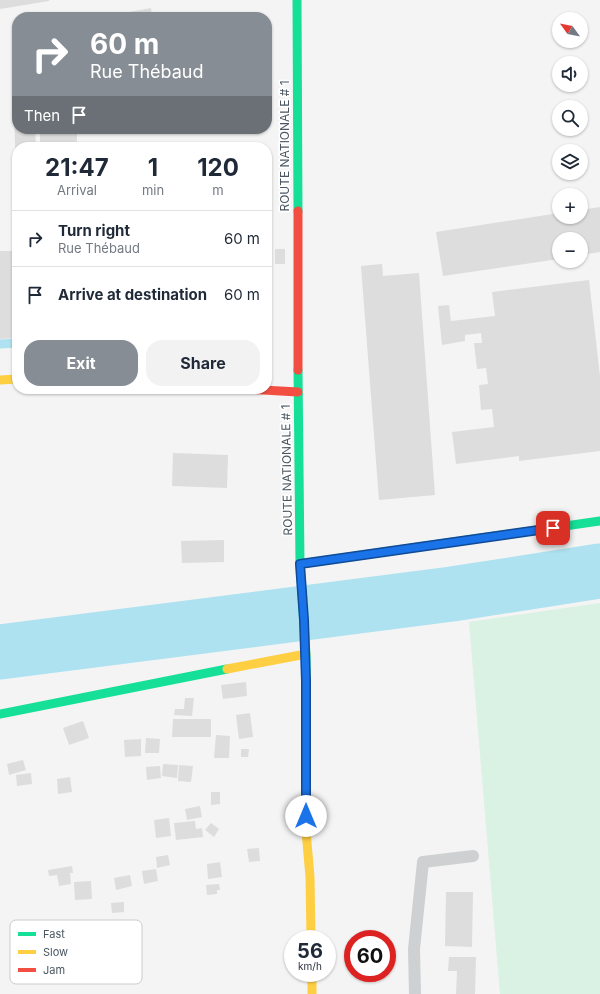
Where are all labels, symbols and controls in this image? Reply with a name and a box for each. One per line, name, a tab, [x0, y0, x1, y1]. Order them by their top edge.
north arrow	[552, 12, 588, 48]
map controls	[552, 12, 588, 268]
text: 60 m	[90, 27, 159, 61]
icon: right	[24, 28, 76, 80]
button: sound	[552, 56, 588, 92]
text: Rue Thébaud	[90, 61, 204, 82]
street label: ROUTE NATIONALE # 1	[277, 80, 292, 212]
button: search	[552, 100, 588, 136]
icon: arrive	[68, 104, 90, 126]
text: Then	[24, 106, 60, 125]
button: layers	[552, 144, 588, 180]
text: 21:47	[45, 153, 109, 182]
text: 1	[148, 153, 158, 182]
text: 120	[197, 153, 239, 182]
text: Arrival	[57, 182, 97, 198]
text: min	[142, 182, 164, 198]
text: m	[212, 182, 224, 198]
button: +	[552, 188, 588, 224]
text: Turn right	[58, 221, 130, 240]
icon: right	[24, 228, 46, 250]
text: 60 m	[224, 229, 260, 248]
button: −	[552, 232, 588, 268]
text: Rue Thébaud	[58, 240, 140, 256]
icon: arrive	[24, 284, 46, 306]
text: Arrive at destination	[58, 285, 207, 304]
text: 60 m	[224, 285, 260, 304]
button: Exit	[24, 340, 138, 386]
button: Share	[146, 340, 260, 386]
street label: ROUTE NATIONALE # 1	[278, 404, 295, 536]
pin	[536, 511, 570, 545]
icon: arrive	[542, 517, 564, 539]
position arrow	[285, 795, 327, 837]
legend	[10, 920, 142, 984]
text: Fast	[43, 927, 65, 941]
speed limit sign: 60	[344, 930, 396, 982]
text: 56	[297, 939, 323, 963]
text: Slow	[43, 945, 68, 959]
text: km/h	[298, 960, 322, 972]
text: Jam	[43, 963, 65, 977]

